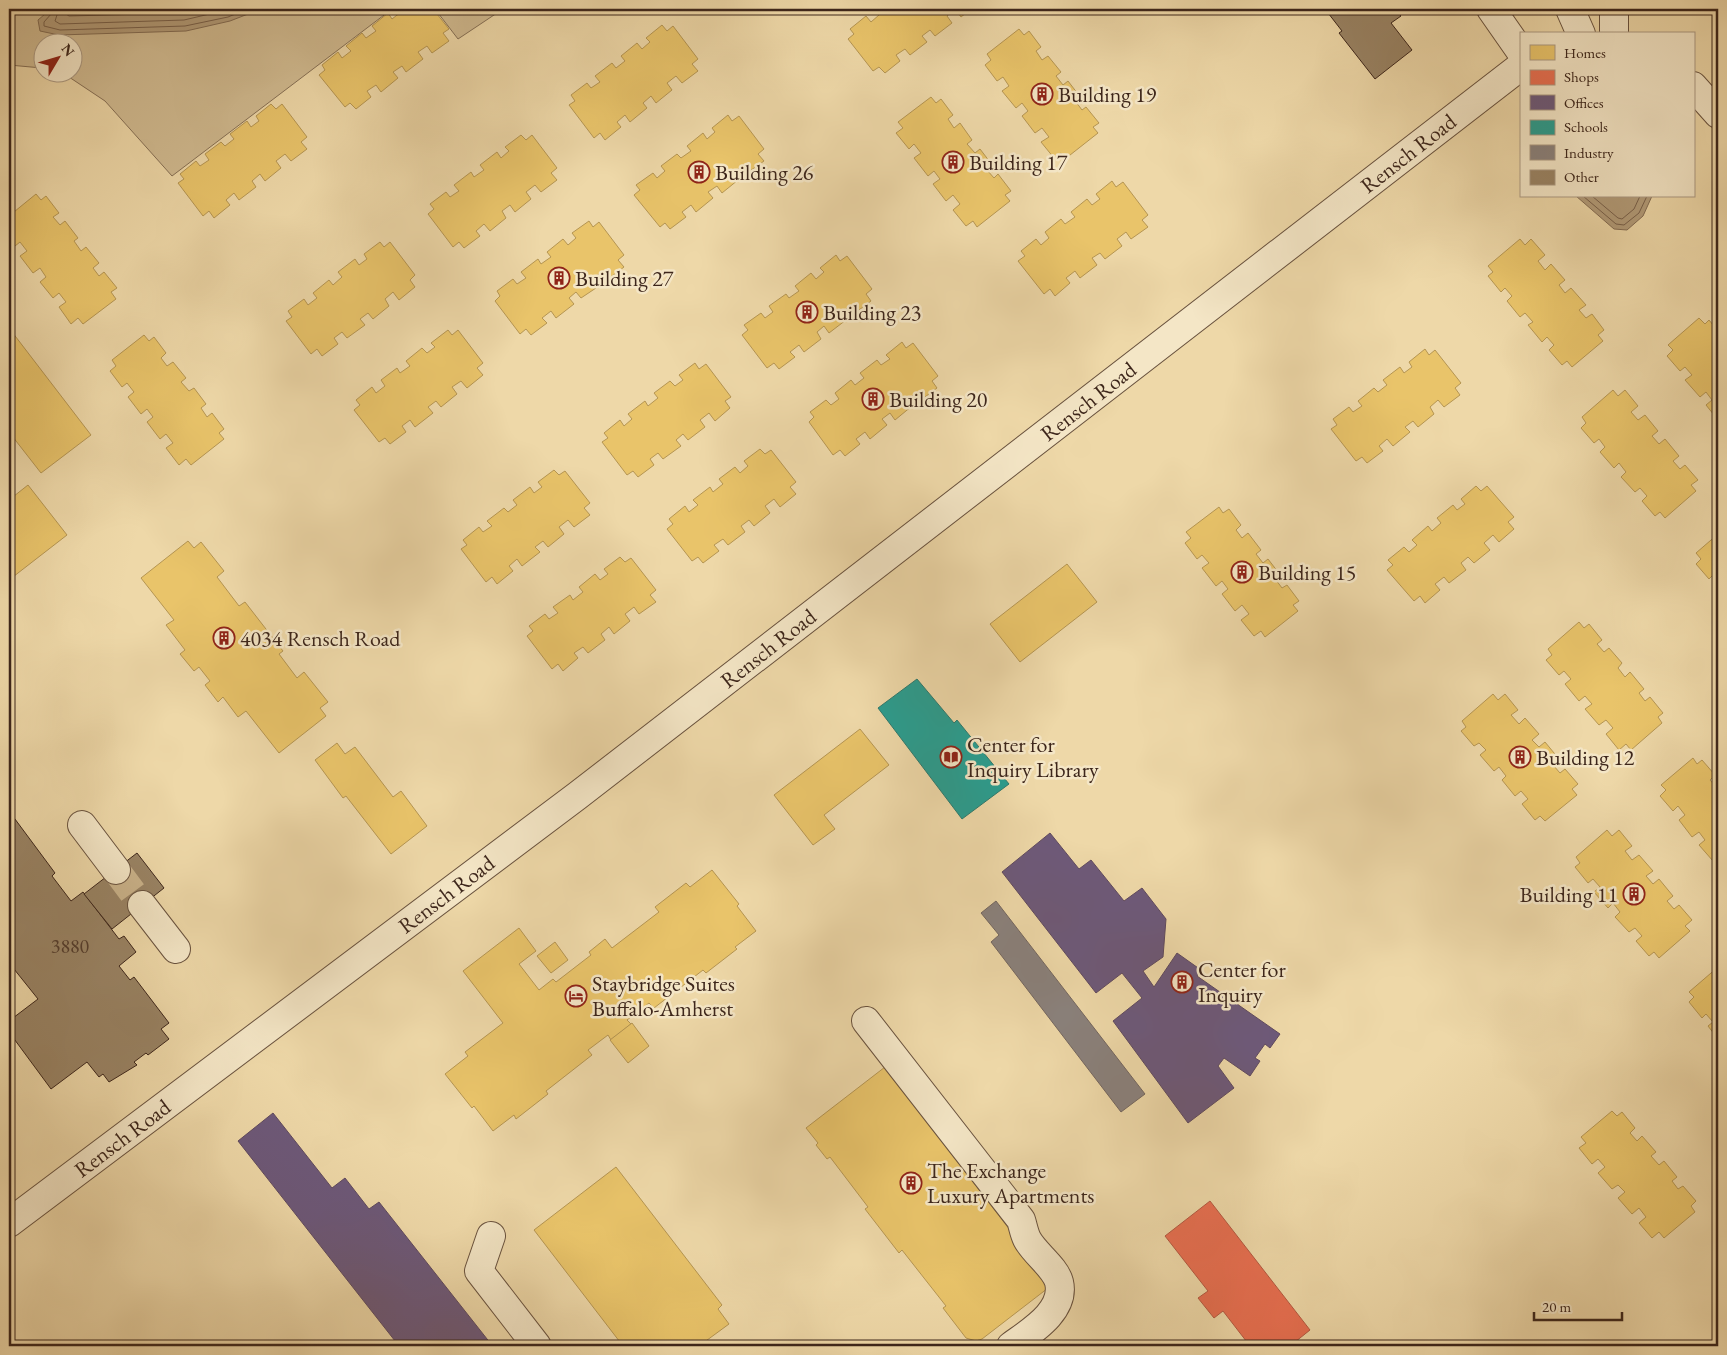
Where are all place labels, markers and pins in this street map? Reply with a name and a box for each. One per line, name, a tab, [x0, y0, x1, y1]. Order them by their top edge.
place label: Building 19	[1058, 80, 1157, 109]
building icon: Building 19	[1030, 82, 1054, 106]
place label: Building 17	[969, 148, 1068, 177]
building icon: Building 17	[941, 150, 965, 174]
place label: Building 26	[715, 158, 814, 187]
building icon: Building 26	[687, 160, 711, 184]
place label: Building 27	[575, 264, 674, 293]
building icon: Building 27	[547, 266, 571, 290]
place label: Building 23	[823, 298, 921, 327]
building icon: Building 23	[795, 300, 819, 324]
place label: Building 20	[889, 385, 988, 414]
building icon: Building 20	[861, 387, 885, 411]
place label: Building 15	[1258, 558, 1356, 587]
building icon: Building 15	[1230, 560, 1254, 584]
place label: 4034 Rensch Road	[240, 624, 401, 653]
building icon: 4034 Rensch Road	[212, 626, 236, 650]
place label: Center for Inquiry Library	[967, 730, 1099, 784]
place label: Building 12	[1536, 743, 1635, 772]
library icon: Center for Inquiry Library	[939, 745, 963, 769]
building icon: Building 12	[1508, 745, 1532, 769]
place label: Building 11	[1520, 880, 1618, 909]
building icon: Building 11	[1622, 882, 1646, 906]
place label: Center for Inquiry	[1198, 955, 1286, 1009]
place label: Staybridge Suites Buffalo-Amherst	[592, 969, 735, 1023]
building icon: Center for Inquiry	[1170, 970, 1194, 994]
hotel icon: Staybridge Suites Buffalo-Amherst	[564, 984, 588, 1008]
place label: The Exchange Luxury Apartments	[927, 1156, 1094, 1210]
building icon: The Exchange Luxury Apartments	[899, 1171, 923, 1195]

